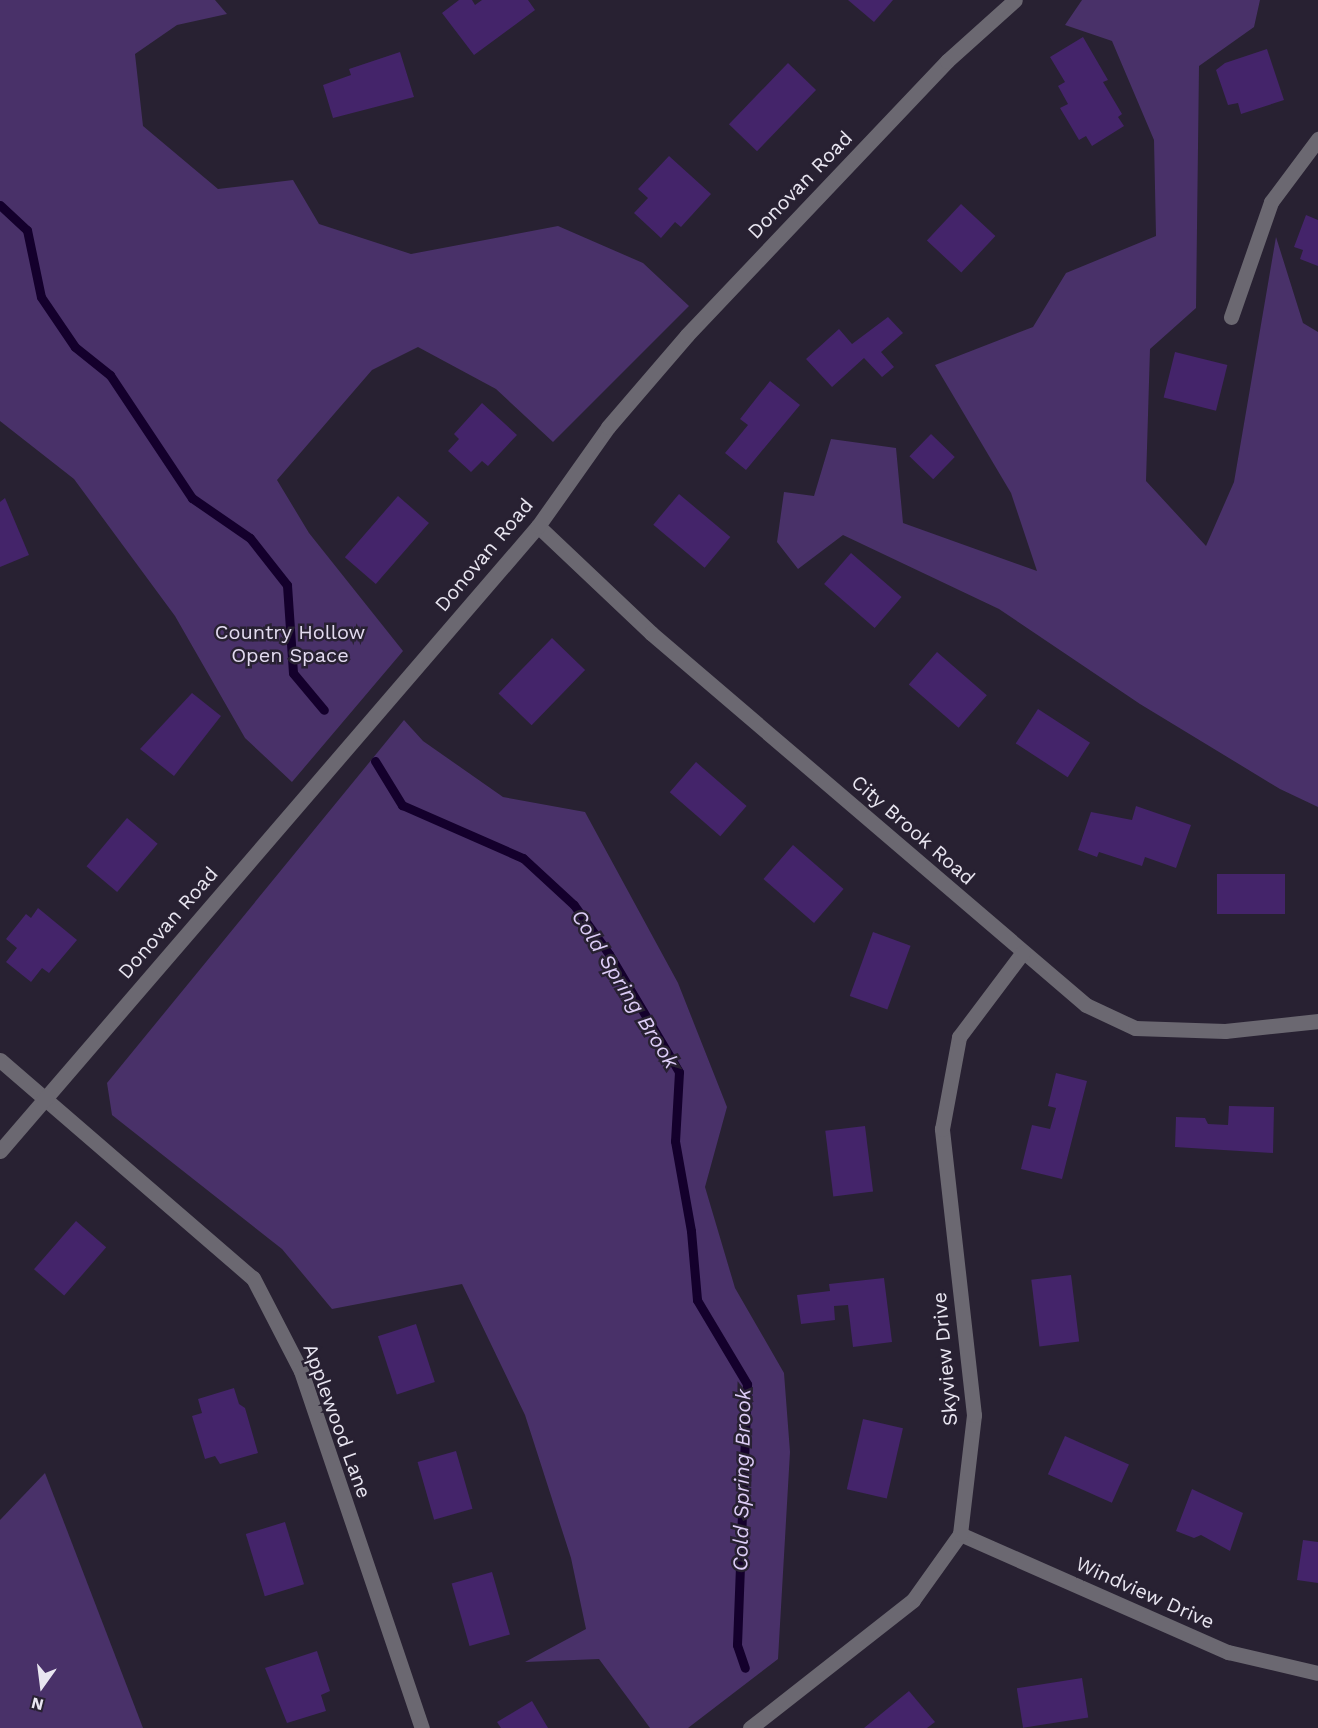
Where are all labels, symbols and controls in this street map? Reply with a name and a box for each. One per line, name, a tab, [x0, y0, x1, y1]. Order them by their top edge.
street label: Donovan Road	[743, 126, 857, 244]
street label: Donovan Road	[430, 494, 538, 616]
park label: Country Hollow Open Space	[214, 620, 366, 667]
street label: City Brook Road	[846, 770, 980, 890]
street label: Donovan Road	[113, 862, 223, 984]
water label: Cold Spring Brook	[566, 905, 684, 1073]
street label: Skyview Drive	[927, 1291, 963, 1427]
street label: Applewood Lane	[298, 1340, 376, 1502]
water label: Cold Spring Brook	[728, 1388, 756, 1572]
street label: Windview Drive	[1072, 1552, 1218, 1634]
north arrow	[12, 1656, 72, 1716]
text: N	[29, 1693, 46, 1715]

